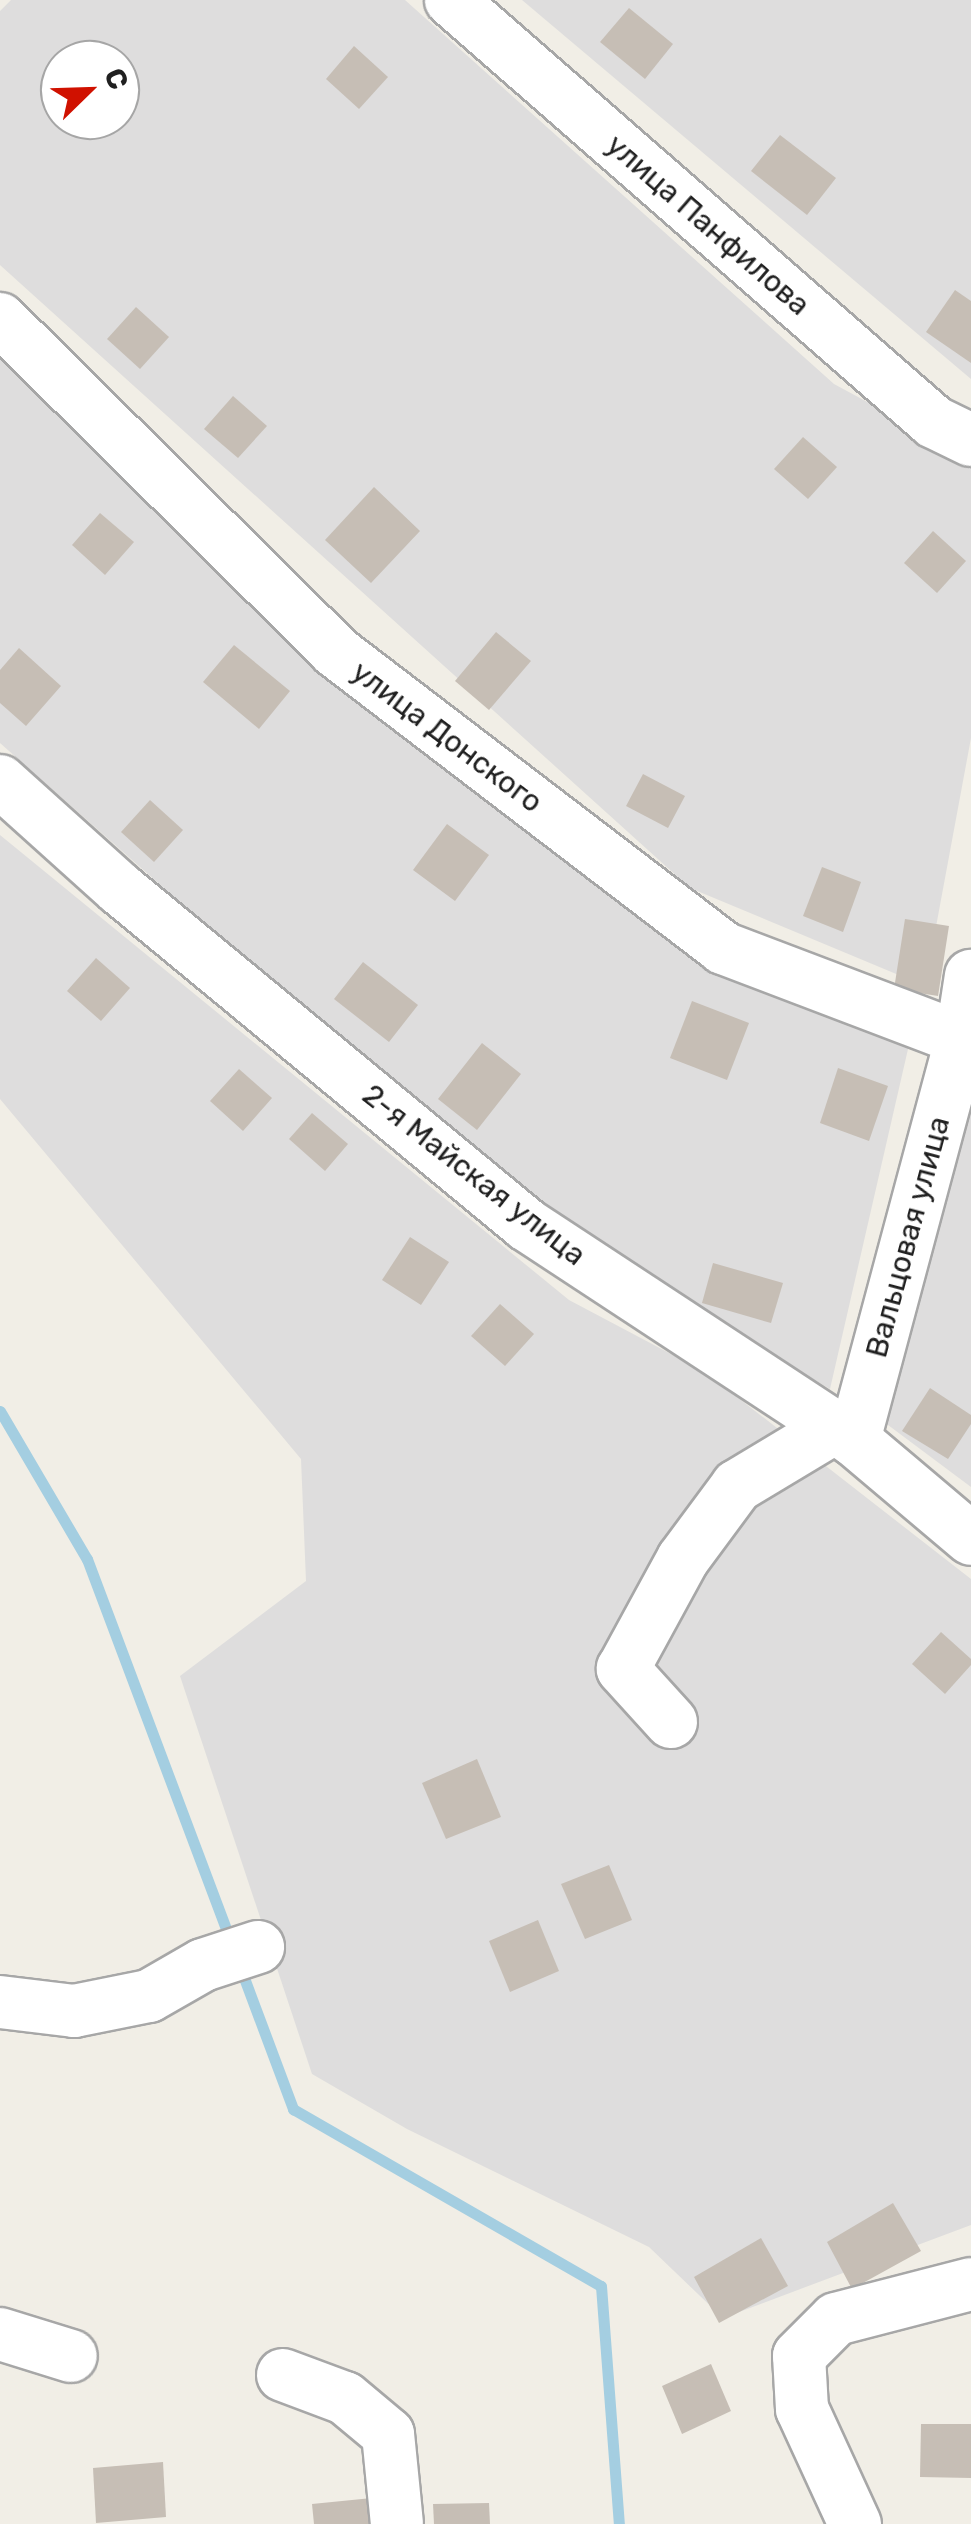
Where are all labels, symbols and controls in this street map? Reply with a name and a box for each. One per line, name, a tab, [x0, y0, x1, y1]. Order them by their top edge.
north arrow	[40, 40, 140, 140]
text: С	[97, 63, 135, 94]
street label: улица Панфилова	[599, 127, 817, 323]
street label: улица Донского	[345, 654, 549, 820]
street label: 2-я Майская улица	[355, 1077, 593, 1273]
street label: Вальцовая улица	[859, 1113, 957, 1361]

